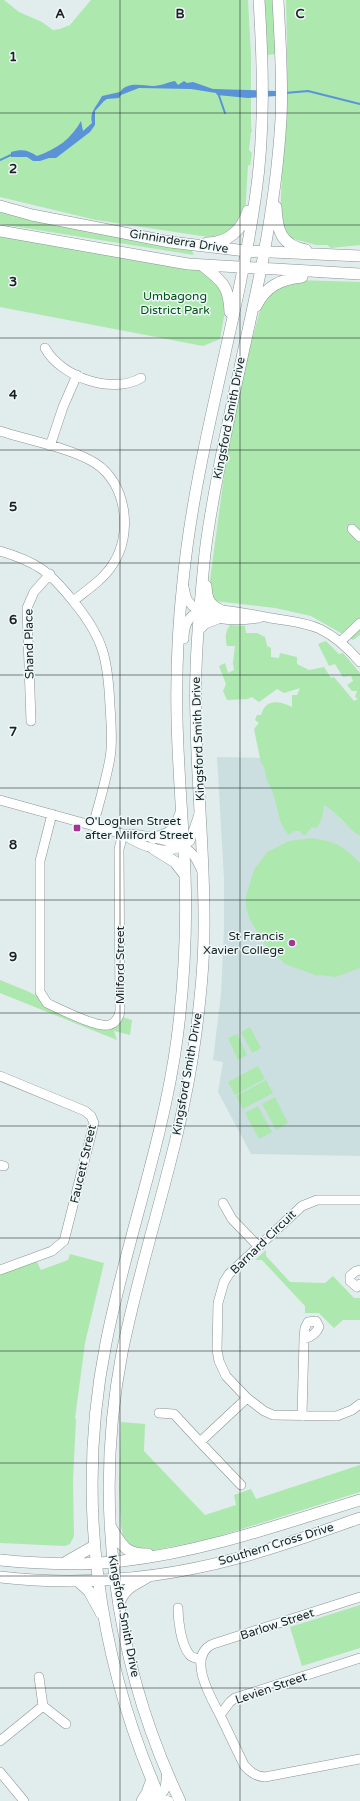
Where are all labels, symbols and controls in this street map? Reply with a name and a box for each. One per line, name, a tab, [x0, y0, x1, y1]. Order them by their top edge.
text: A	[55, 6, 65, 22]
text: B	[175, 6, 185, 22]
text: C	[295, 6, 305, 22]
text: 1	[9, 49, 17, 65]
text: 2	[9, 161, 17, 177]
street label: Ginninderra Drive	[129, 226, 230, 256]
text: 3	[9, 274, 17, 290]
park label: Umbagong District Park	[140, 289, 210, 317]
street label: Kingsford Smith Drive	[210, 356, 248, 480]
text: 4	[9, 387, 18, 403]
text: 5	[9, 499, 17, 515]
street label: Shand Place	[21, 609, 37, 679]
text: 6	[9, 612, 17, 628]
street label: Kingsford Smith Drive	[189, 677, 207, 801]
text: 7	[9, 724, 17, 740]
place label: O'Loghlen Street after Milford Street	[85, 814, 194, 842]
marker: O'Loghlen Street after Milford Street	[72, 823, 82, 833]
text: 8	[9, 837, 17, 853]
street label: Milford Street	[113, 925, 127, 1004]
place label: St Francis Xavier College	[203, 929, 284, 957]
marker: St Francis Xavier College	[287, 938, 297, 948]
text: 9	[9, 949, 17, 965]
street label: Kingsford Smith Drive	[169, 1011, 205, 1136]
street label: Faucett Street	[67, 1123, 99, 1205]
street label: Barnard Circuit	[227, 1207, 299, 1277]
street label: Southern Cross Drive	[217, 1520, 336, 1568]
street label: Kingsford Smith Drive	[105, 1554, 143, 1678]
street label: Barlow Street	[238, 1605, 316, 1643]
street label: Levien Street	[233, 1669, 309, 1707]

